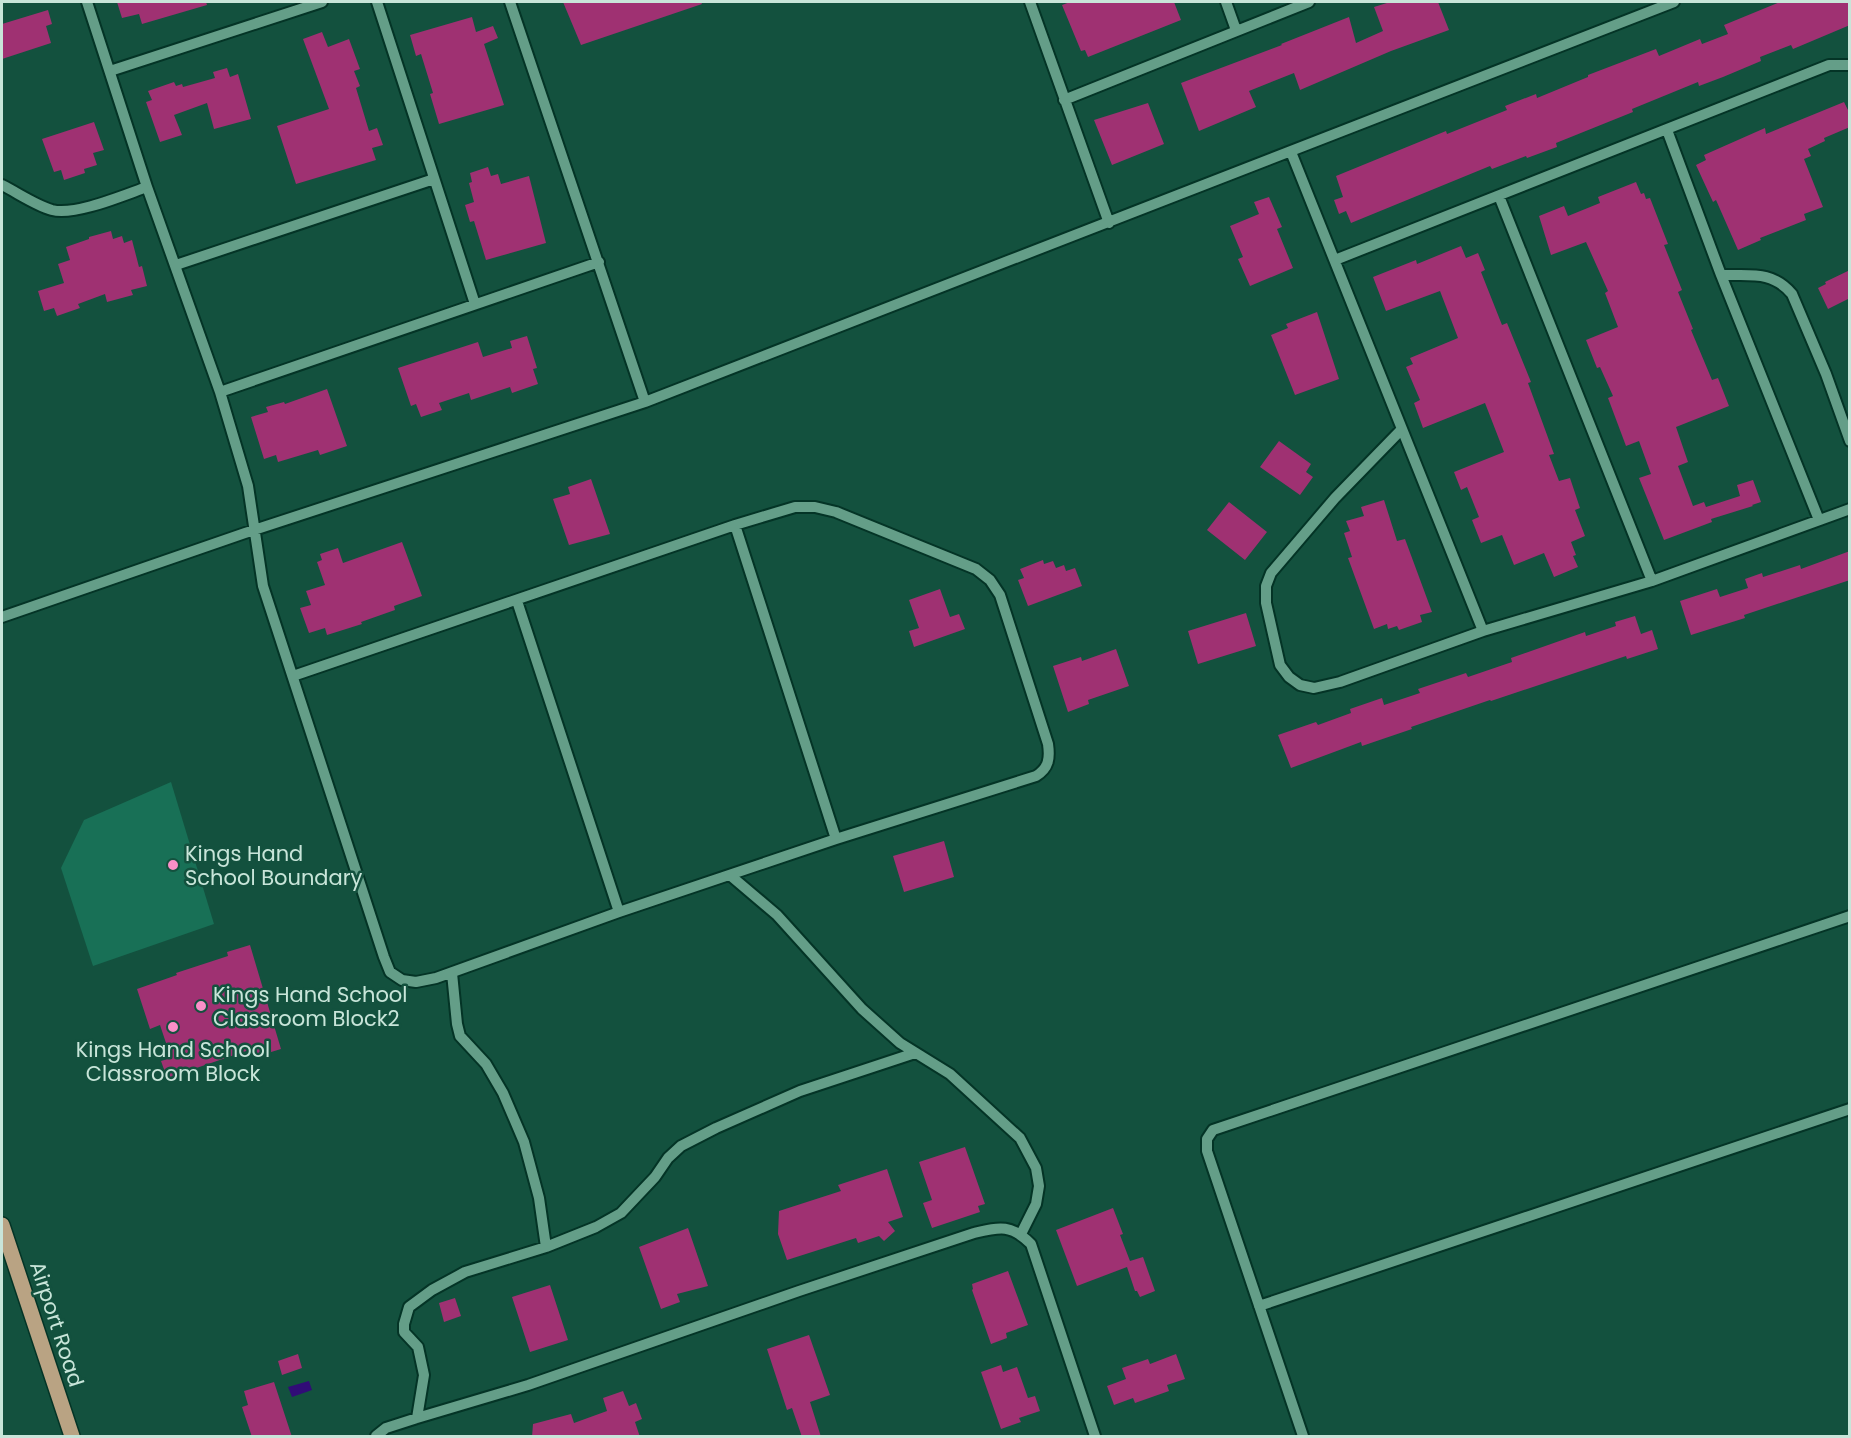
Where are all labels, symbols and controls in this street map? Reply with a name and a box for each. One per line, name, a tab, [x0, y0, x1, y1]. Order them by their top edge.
place label: Kings Hand School Boundary	[185, 839, 363, 892]
marker: Kings Hand School Boundary	[166, 858, 180, 872]
place label: Kings Hand School Classroom Block2	[213, 980, 407, 1033]
marker: Kings Hand School Classroom Block2	[194, 999, 208, 1013]
marker: Kings Hand School Classroom Block	[166, 1020, 180, 1034]
place label: Kings Hand School Classroom Block	[76, 1035, 270, 1088]
street label: Airport Road	[23, 1257, 91, 1391]

